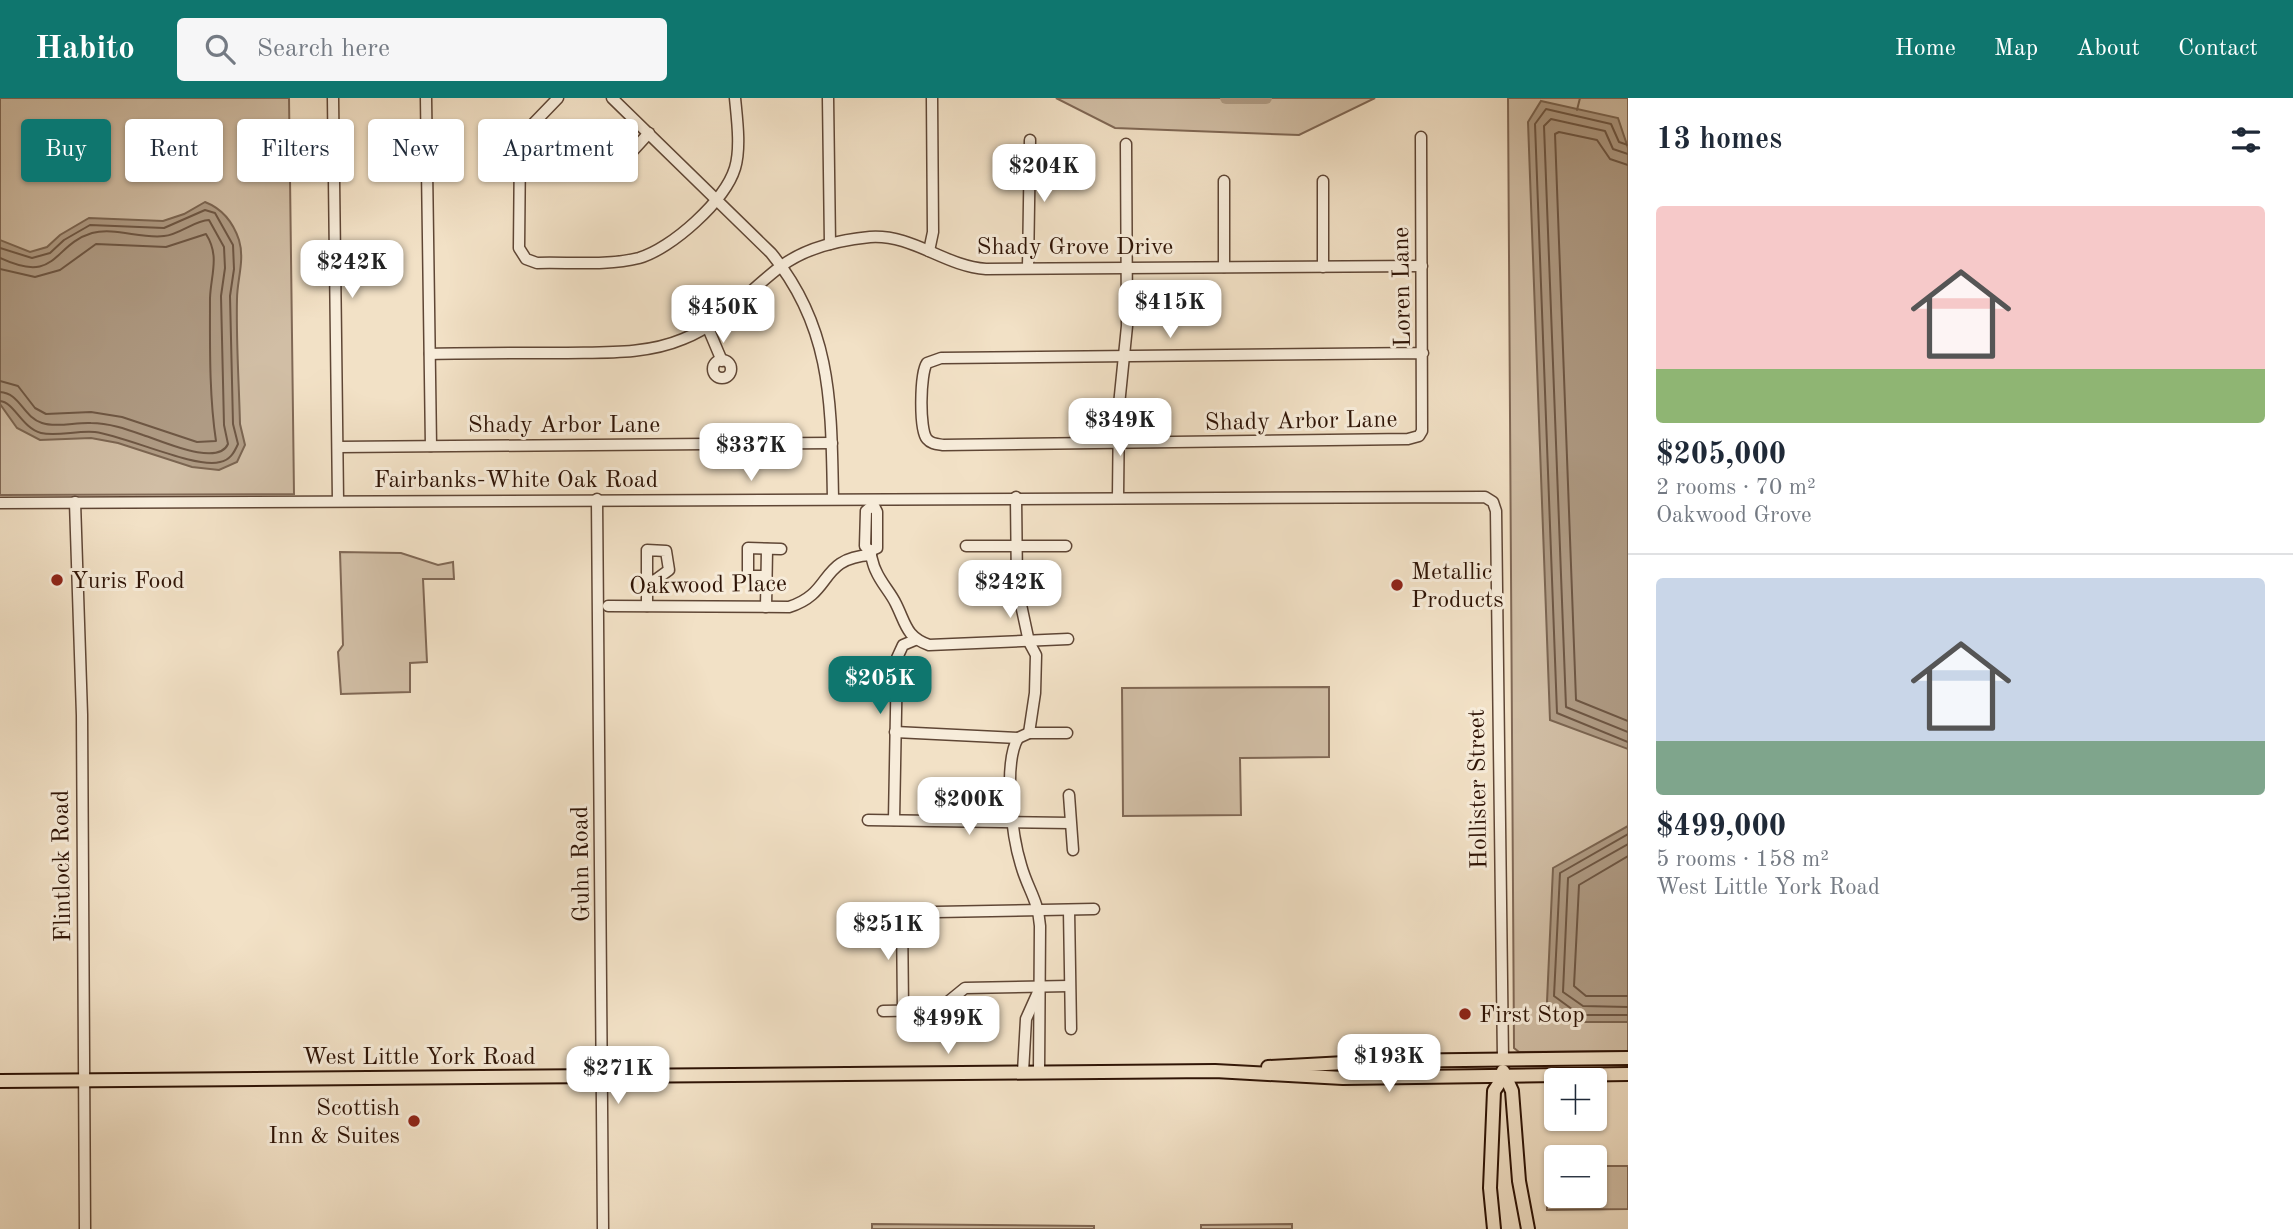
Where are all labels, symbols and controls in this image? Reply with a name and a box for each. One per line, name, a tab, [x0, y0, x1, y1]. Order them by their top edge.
search box	[177, 18, 667, 81]
icon: search	[201, 30, 239, 68]
text: Habito	[35, 33, 135, 66]
text: Search here	[257, 36, 390, 62]
text: Home	[1895, 37, 1956, 61]
text: Map	[1994, 37, 2038, 61]
text: About	[2076, 37, 2140, 61]
text: Contact	[2178, 37, 2258, 61]
chip: Buy	[21, 119, 111, 182]
chip: Rent	[125, 119, 223, 182]
chip: Filters	[237, 119, 354, 182]
chip: New	[368, 119, 464, 182]
chip: Apartment	[478, 119, 638, 182]
icon: filters	[2227, 121, 2265, 159]
text: 13 homes	[1656, 125, 1782, 155]
pin: $204K	[995, 144, 1093, 204]
text: $204K	[1008, 155, 1080, 178]
street label: Loren Lane	[1390, 227, 1416, 347]
street label: Shady Grove Drive	[977, 236, 1173, 260]
pin: $242K	[303, 240, 401, 300]
text: $242K	[316, 251, 388, 274]
icon: home	[1898, 251, 2024, 377]
pin: $415K	[1121, 280, 1219, 340]
pin: $450K	[674, 286, 772, 345]
text: $415K	[1134, 291, 1206, 314]
text: $450K	[687, 296, 759, 319]
pin: $349K	[1071, 398, 1169, 458]
street label: Shady Arbor Lane	[1205, 408, 1398, 436]
text: $349K	[1084, 409, 1156, 432]
street label: Shady Arbor Lane	[468, 414, 660, 438]
pin: $337K	[702, 424, 800, 483]
text: $337K	[715, 434, 787, 457]
text: $205,000	[1656, 440, 1786, 470]
street label: Fairbanks-White Oak Road	[374, 469, 658, 493]
text: 2 rooms · 70 m²	[1656, 476, 1816, 499]
text: Oakwood Grove	[1656, 504, 1812, 527]
pin: $242K	[961, 560, 1059, 620]
place label: Metallic Products	[1411, 561, 1504, 613]
place label: Yuris Food	[71, 570, 185, 594]
text: $242K	[974, 571, 1046, 594]
marker: Yuris Food	[49, 572, 65, 588]
street label: Oakwood Place	[629, 573, 787, 599]
marker: Metallic Products	[1389, 577, 1405, 593]
icon: home	[1898, 623, 2024, 749]
pin: $205K	[831, 656, 929, 716]
text: $205K	[844, 667, 916, 690]
street label: Hollister Street	[1466, 709, 1492, 869]
pin: $200K	[920, 778, 1018, 837]
text: $200K	[933, 788, 1005, 811]
street label: Flintlock Road	[50, 790, 76, 942]
street label: Guhn Road	[569, 806, 595, 922]
text: $499,000	[1656, 812, 1786, 842]
text: 5 rooms · 158 m²	[1656, 848, 1829, 871]
text: West Little York Road	[1656, 876, 1880, 899]
pin: $251K	[839, 902, 937, 962]
text: $251K	[852, 913, 924, 936]
pin: $499K	[899, 996, 997, 1056]
place label: First Stop	[1479, 1004, 1585, 1028]
marker: First Stop	[1457, 1006, 1473, 1022]
text: $499K	[912, 1007, 984, 1030]
pin: $193K	[1340, 1034, 1438, 1094]
text: $193K	[1353, 1045, 1425, 1068]
street label: West Little York Road	[302, 1046, 536, 1070]
pin: $271K	[569, 1046, 667, 1106]
text: $271K	[582, 1057, 654, 1080]
map controls	[1544, 1068, 1607, 1208]
button: +	[1544, 1068, 1607, 1131]
place label: Scottish Inn & Suites	[268, 1097, 400, 1149]
marker: Scottish Inn & Suites	[406, 1113, 422, 1129]
button: −	[1544, 1145, 1607, 1208]

